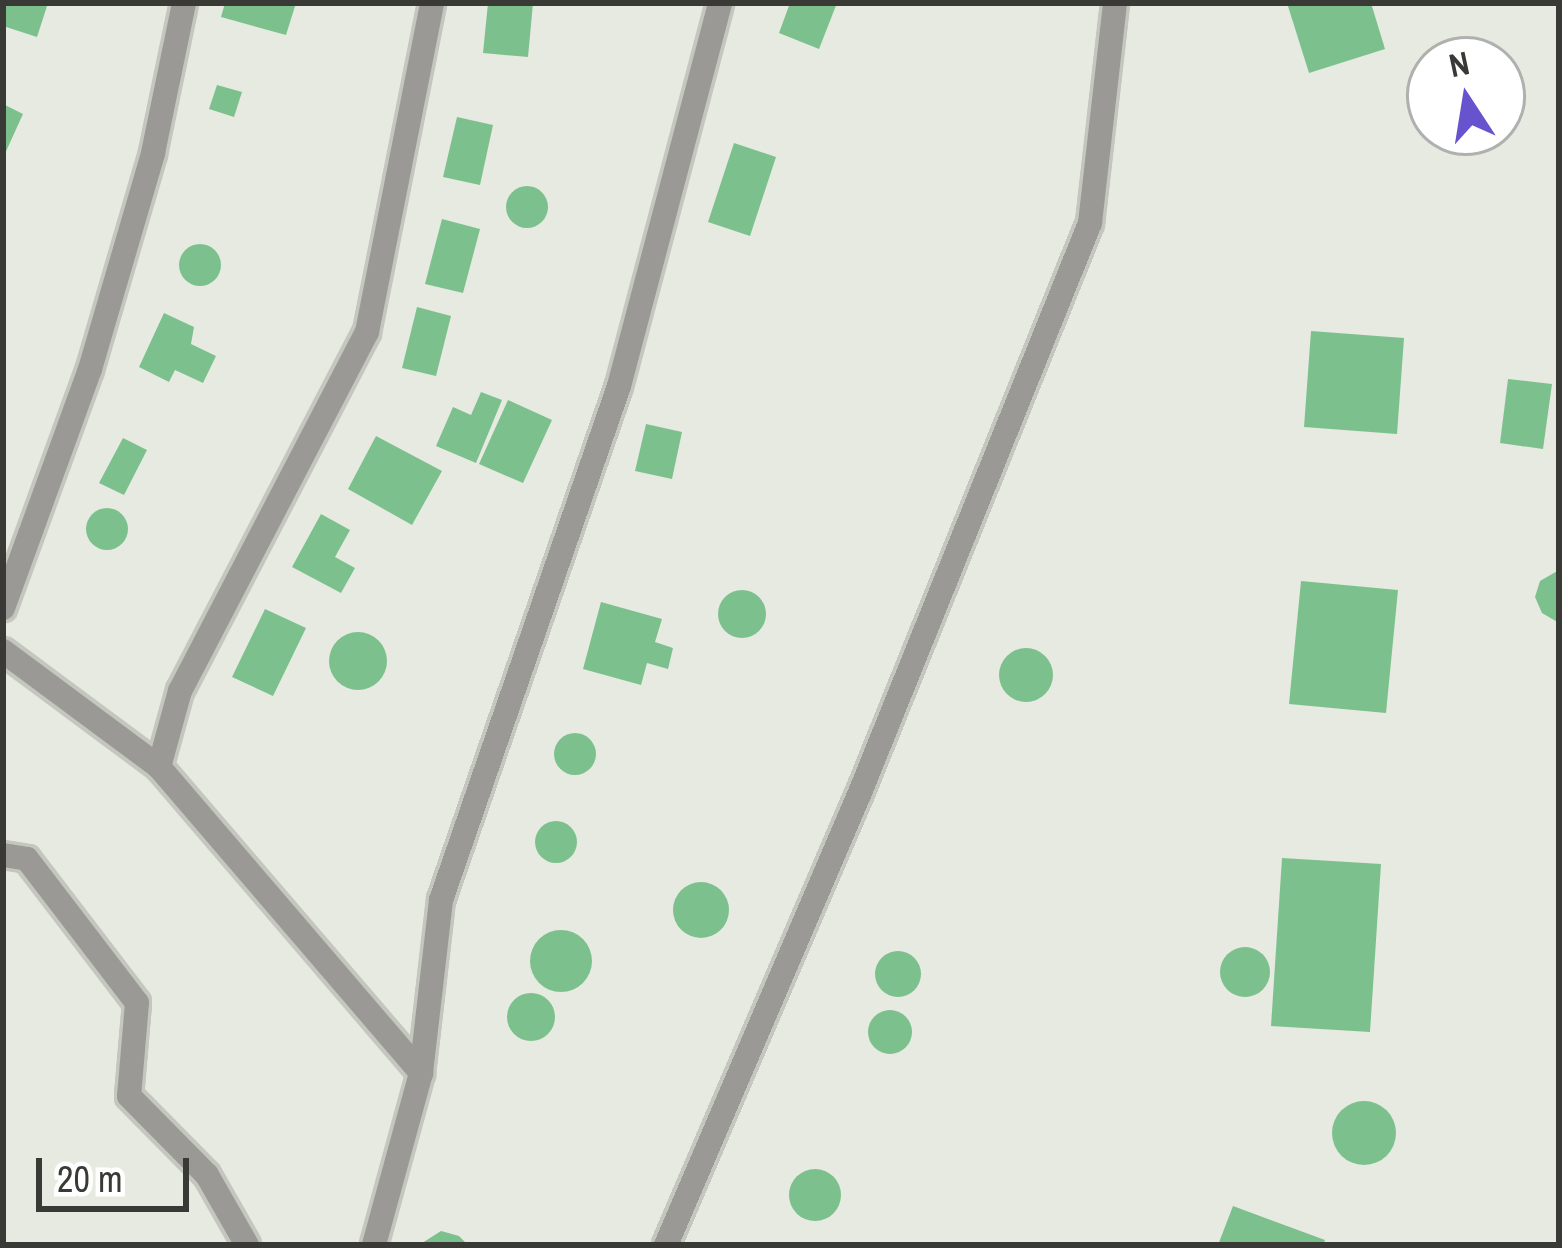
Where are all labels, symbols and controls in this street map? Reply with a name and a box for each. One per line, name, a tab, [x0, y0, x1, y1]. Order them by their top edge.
north arrow	[1406, 36, 1526, 156]
text: N	[1445, 40, 1473, 87]
scale bar	[42, 1134, 195, 1208]
text: 20 m	[57, 1155, 123, 1203]

